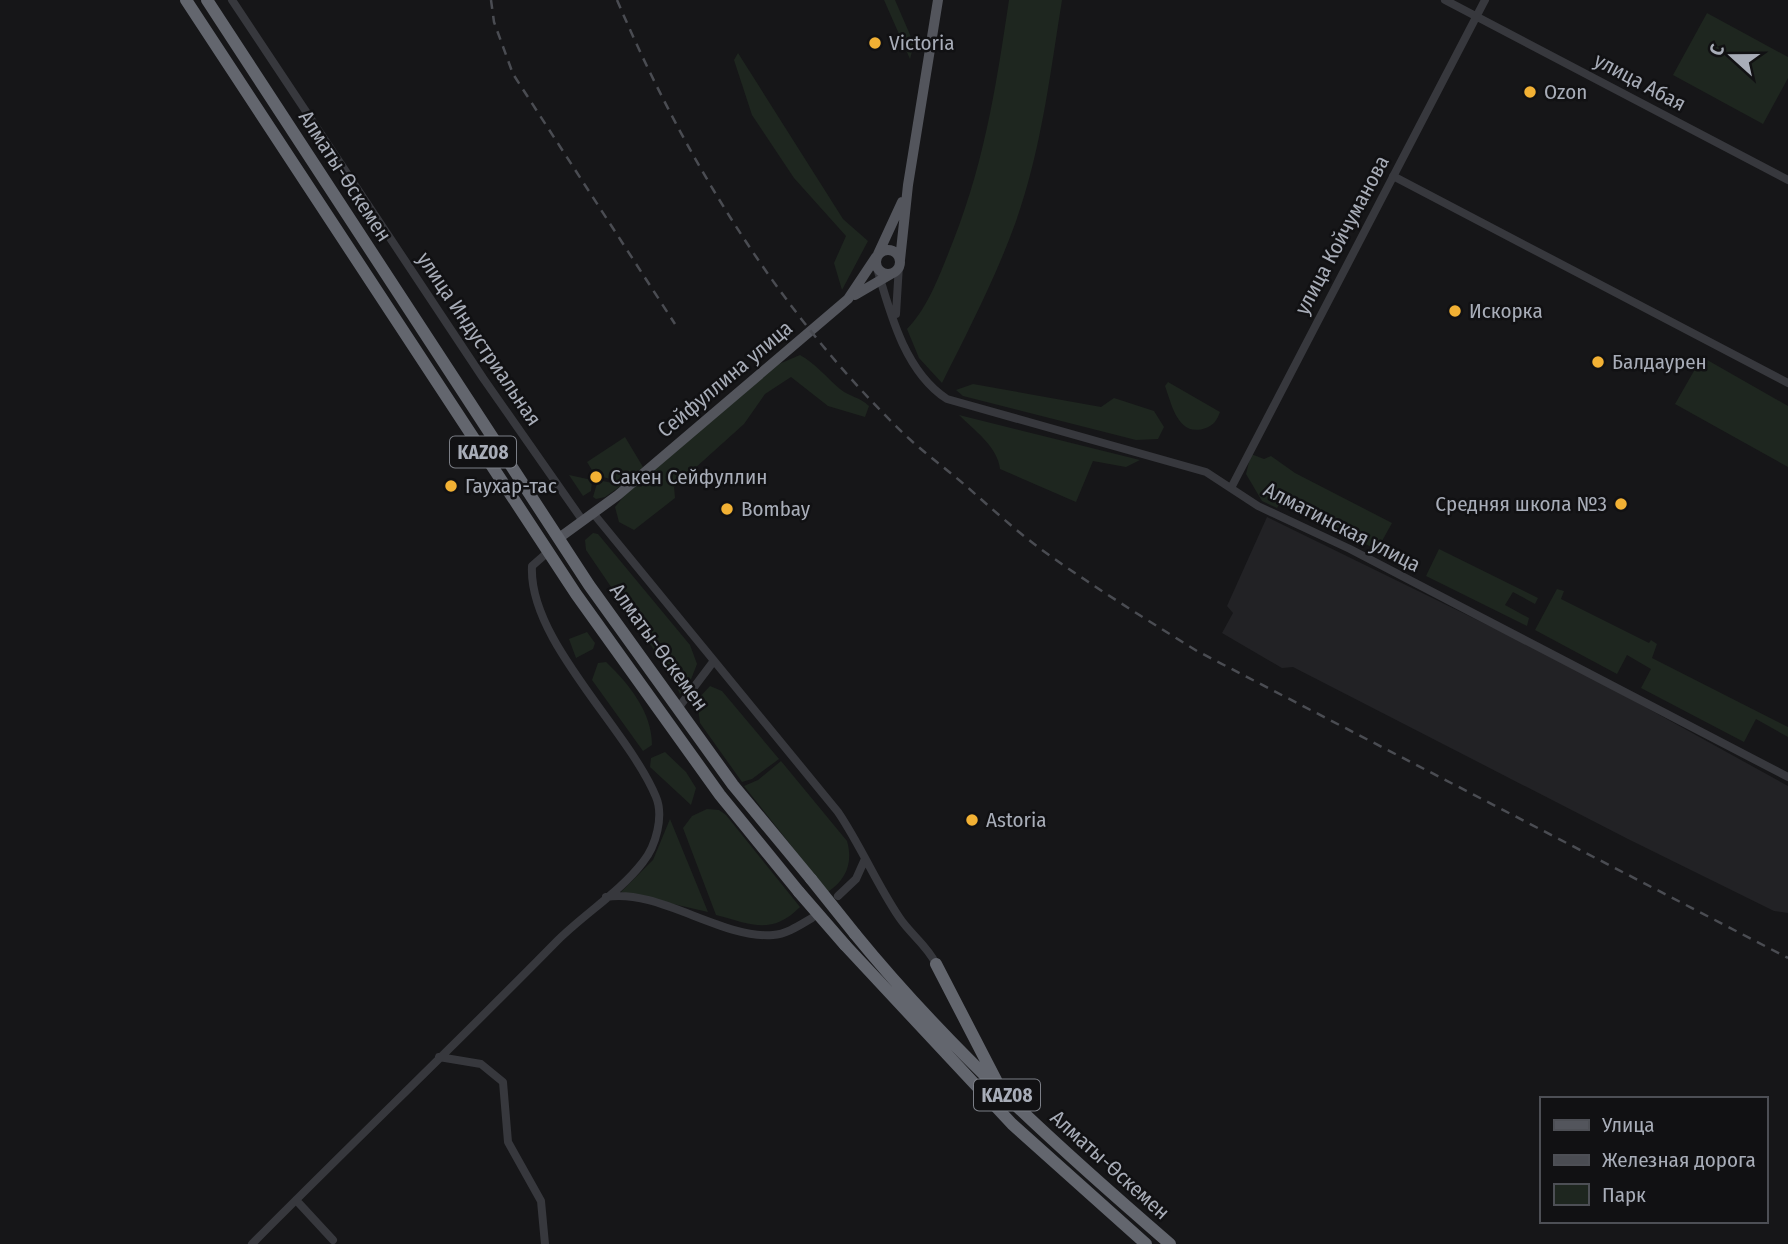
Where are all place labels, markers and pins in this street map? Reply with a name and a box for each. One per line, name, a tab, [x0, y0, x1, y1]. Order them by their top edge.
place label: Victoria	[889, 30, 954, 56]
marker: Victoria	[867, 35, 883, 51]
place label: Ozon	[1544, 79, 1587, 105]
marker: Ozon	[1522, 84, 1538, 100]
place label: Искоркa	[1469, 298, 1543, 324]
marker: Искоркa	[1447, 303, 1463, 319]
place label: Балдаурен	[1612, 349, 1707, 375]
marker: Балдаурен	[1590, 354, 1606, 370]
place label: Сакен Сейфуллин	[610, 464, 767, 490]
marker: Сакен Сейфуллин	[588, 469, 604, 485]
place label: Гаухар-тас	[465, 473, 557, 499]
marker: Гаухар-тас	[443, 478, 459, 494]
place label: Средняя школа №3	[1435, 491, 1607, 517]
place label: Bombay	[741, 496, 811, 522]
marker: Средняя школа №3	[1613, 496, 1629, 512]
marker: Bombay	[719, 501, 735, 517]
place label: Astoria	[986, 807, 1047, 833]
marker: Astoria	[964, 812, 980, 828]

